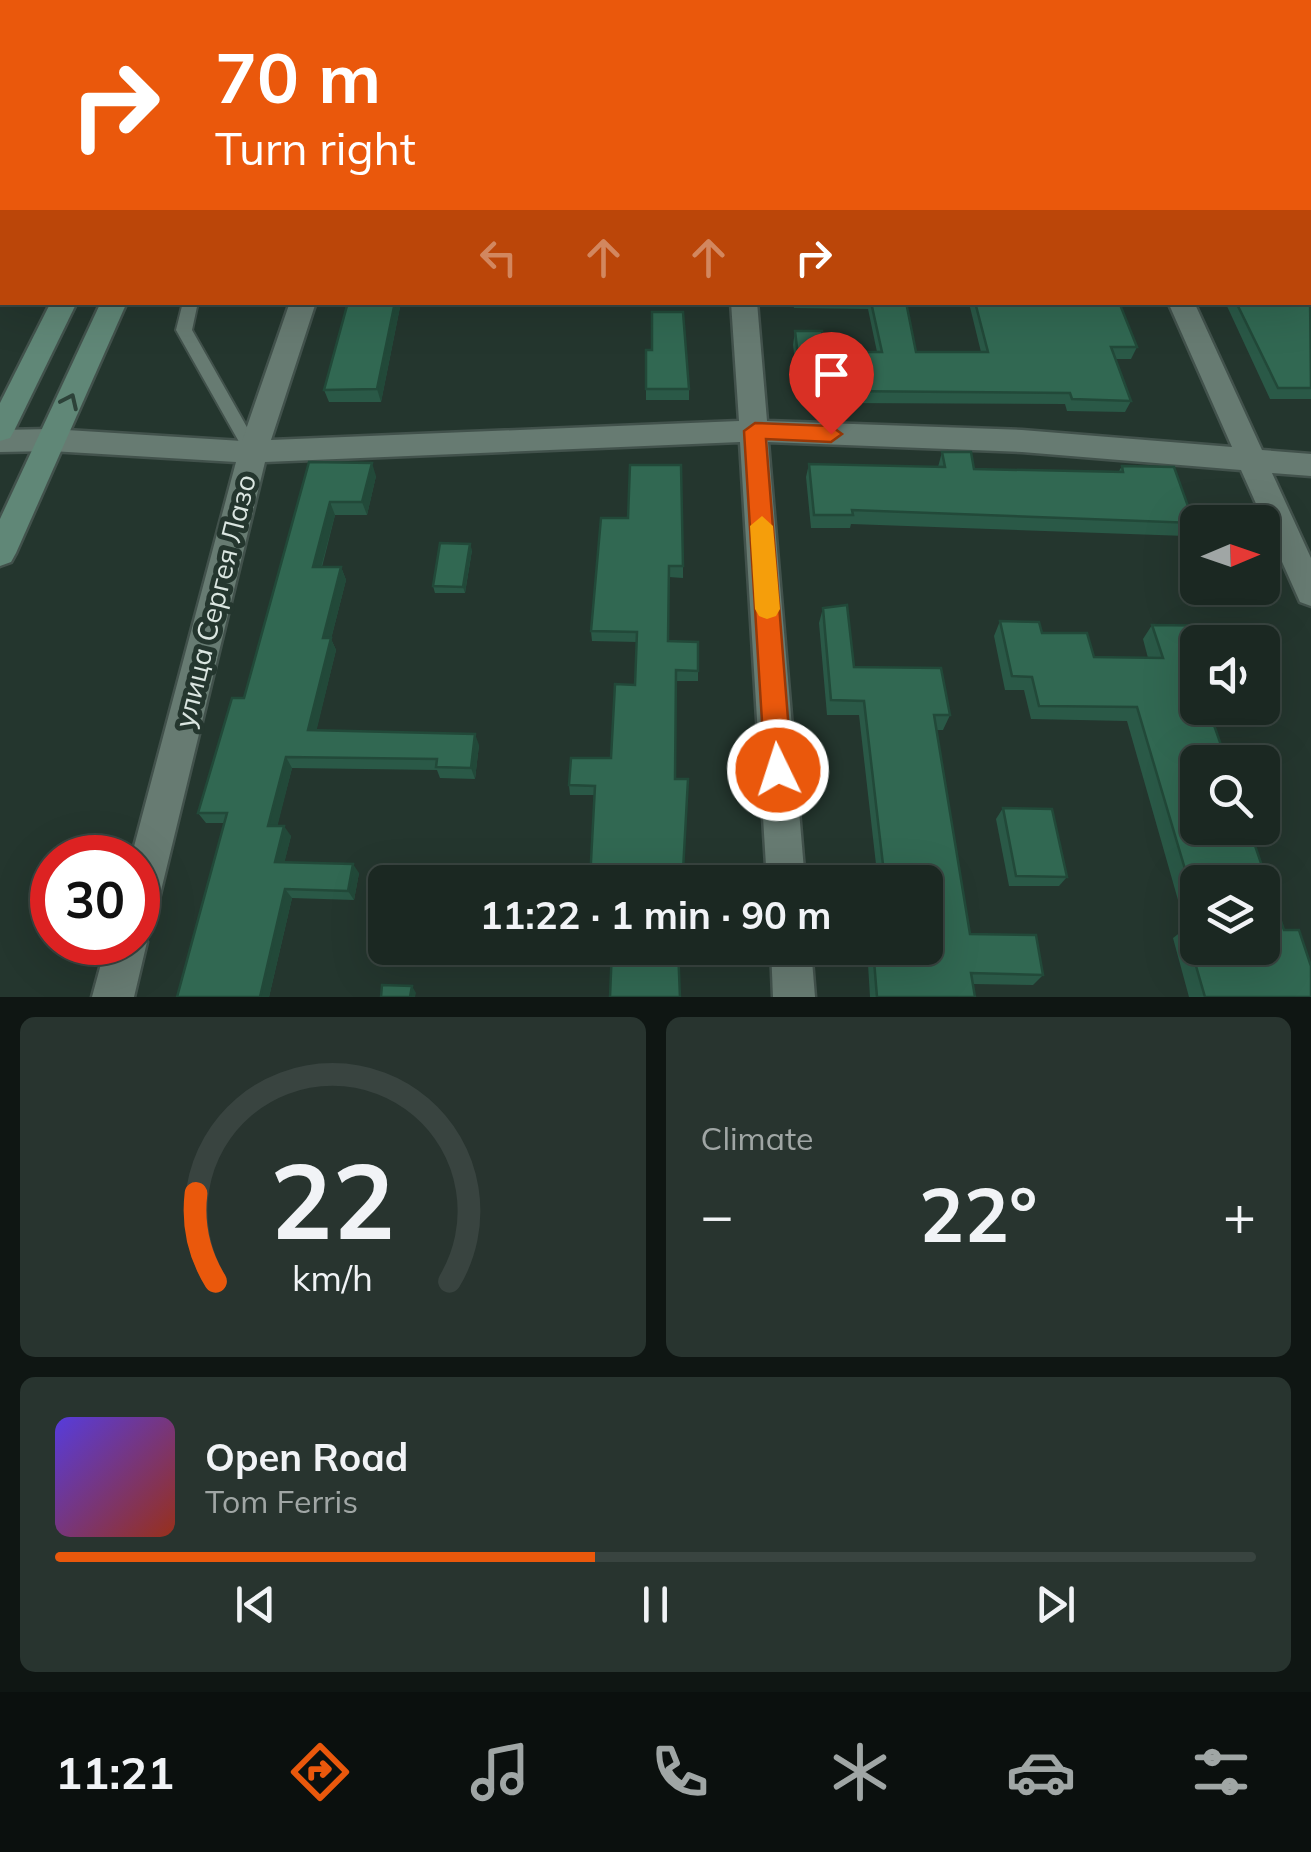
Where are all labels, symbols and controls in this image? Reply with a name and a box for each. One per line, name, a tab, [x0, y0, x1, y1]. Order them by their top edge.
text: 70 m	[215, 33, 381, 121]
icon: right	[50, 40, 180, 170]
text: Turn right	[215, 120, 416, 176]
icon: left	[471, 230, 526, 285]
icon: ahead	[576, 230, 631, 285]
icon: ahead	[681, 230, 736, 285]
icon: right	[786, 230, 841, 285]
pin	[789, 332, 874, 435]
icon: arrive	[804, 347, 859, 402]
one-way arrow	[57, 393, 77, 411]
street label: улица Сергея Лазо	[166, 471, 263, 731]
north arrow	[1180, 505, 1280, 605]
map controls	[1180, 505, 1280, 965]
button: sound	[1180, 625, 1280, 725]
position arrow	[726, 718, 830, 822]
button: search	[1180, 745, 1280, 845]
speed limit sign: 30	[30, 835, 160, 965]
button: layers	[1180, 865, 1280, 965]
text: 11:22 · 1 min · 90 m	[480, 891, 831, 939]
text: Climate	[701, 1118, 813, 1158]
text: 22	[270, 1134, 395, 1265]
text: 22°	[919, 1167, 1037, 1261]
text: −	[701, 1180, 734, 1249]
text: +	[1223, 1180, 1256, 1249]
text: km/h	[292, 1255, 373, 1300]
text: Open Road	[205, 1433, 408, 1481]
text: Tom Ferris	[205, 1481, 358, 1521]
icon: previous	[228, 1577, 283, 1632]
icon: pause	[628, 1577, 683, 1632]
icon: next	[1028, 1577, 1083, 1632]
icon: directions	[285, 1737, 355, 1807]
icon: music	[465, 1737, 535, 1807]
icon: phone	[645, 1737, 715, 1807]
icon: climate	[825, 1737, 895, 1807]
icon: car	[1006, 1737, 1076, 1807]
icon: filters	[1186, 1737, 1256, 1807]
text: 11:21	[55, 1744, 174, 1800]

